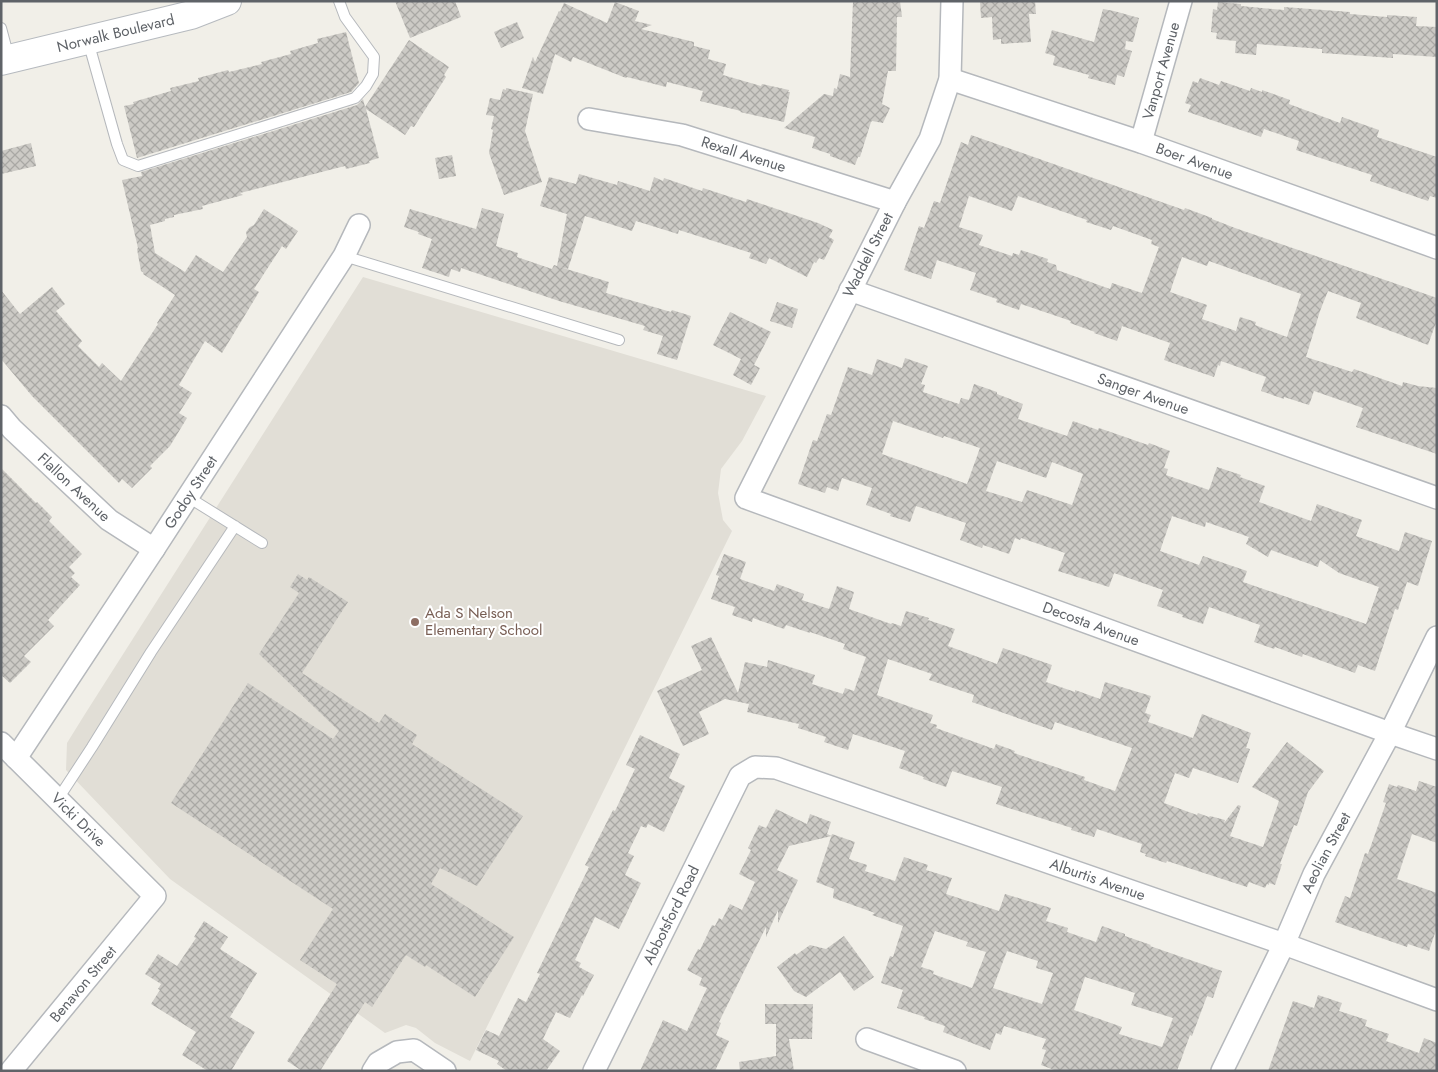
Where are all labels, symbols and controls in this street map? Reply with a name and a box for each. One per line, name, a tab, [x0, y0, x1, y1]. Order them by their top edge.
street label: Norwalk Boulevard	[55, 8, 177, 58]
street label: Vanport Avenue	[1137, 19, 1186, 122]
street label: Rexall Avenue	[699, 131, 789, 178]
street label: Boer Avenue	[1153, 137, 1237, 185]
street label: Waddell Street	[837, 208, 899, 301]
street label: Sanger Avenue	[1094, 367, 1192, 420]
street label: Flallon Avenue	[33, 447, 115, 527]
street label: Godoy Street	[159, 451, 223, 533]
street label: Decosta Avenue	[1040, 596, 1143, 652]
place label: Ada S Nelson Elementary School	[425, 602, 542, 641]
marker: Ada S Nelson Elementary School	[409, 616, 421, 628]
street label: Vicki Drive	[46, 788, 111, 852]
street label: Aeolian Street	[1296, 808, 1357, 897]
street label: Alburtis Avenue	[1047, 853, 1149, 906]
street label: Abbotsford Road	[637, 862, 705, 968]
street label: Benavon Street	[44, 941, 122, 1027]

